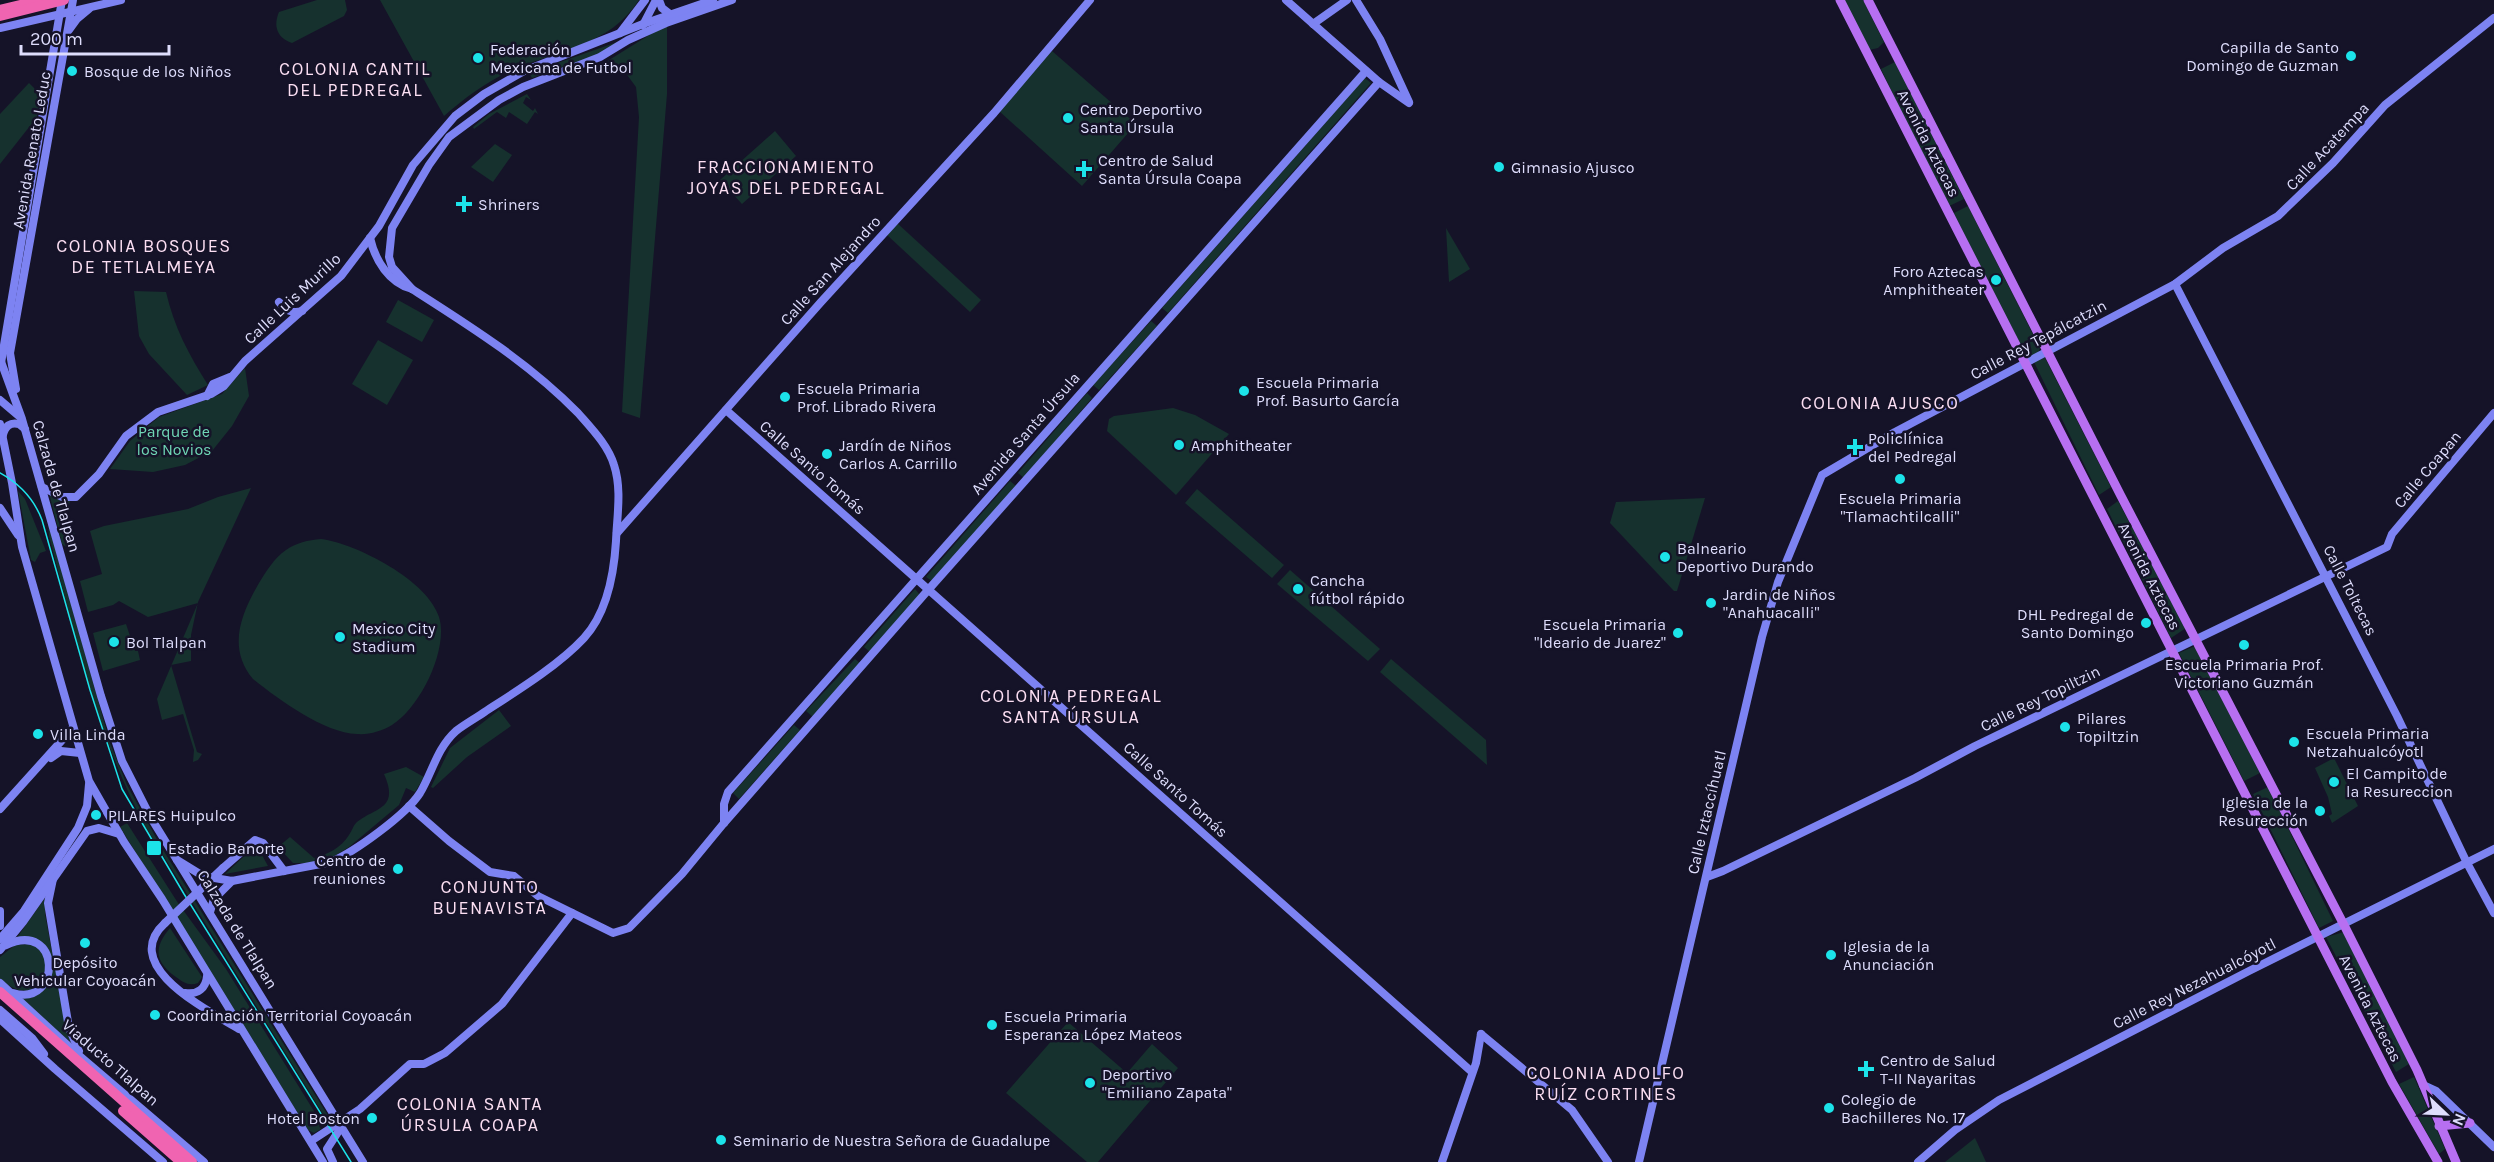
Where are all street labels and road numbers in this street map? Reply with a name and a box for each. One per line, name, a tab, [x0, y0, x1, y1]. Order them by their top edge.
street label: Avenida Renato Leduc	[8, 70, 55, 230]
street label: Avenida Aztecas	[1893, 86, 1964, 200]
street label: Calle Acatempa	[2282, 98, 2373, 194]
street label: Calle San Alejandro	[776, 212, 885, 329]
street label: Calle Luis Murillo	[240, 249, 345, 348]
street label: Calle Rey Tepálcatzin	[1967, 295, 2110, 383]
street label: Avenida Santa Úrsula	[967, 368, 1084, 498]
street label: Calle Santo Tomás	[756, 416, 869, 518]
street label: Calzada de Tlalpan	[29, 418, 84, 554]
street label: Calle Coapan	[2390, 427, 2465, 512]
street label: Avenida Aztecas	[2114, 519, 2185, 633]
street label: Calle Toltecas	[2320, 542, 2382, 639]
street label: Calle Rey Topiltzin	[1977, 661, 2103, 736]
street label: Calle Santo Tomás	[1120, 737, 1232, 841]
street label: Calle Iztaccíhuatl	[1683, 748, 1730, 876]
street label: Calzada de Tlalpan	[193, 866, 282, 992]
street label: Calle Rey Nezahualcóyotl	[2109, 934, 2279, 1033]
street label: Avenida Aztecas	[2335, 951, 2406, 1065]
street label: Viaducto Tlalpan	[58, 1015, 163, 1110]

